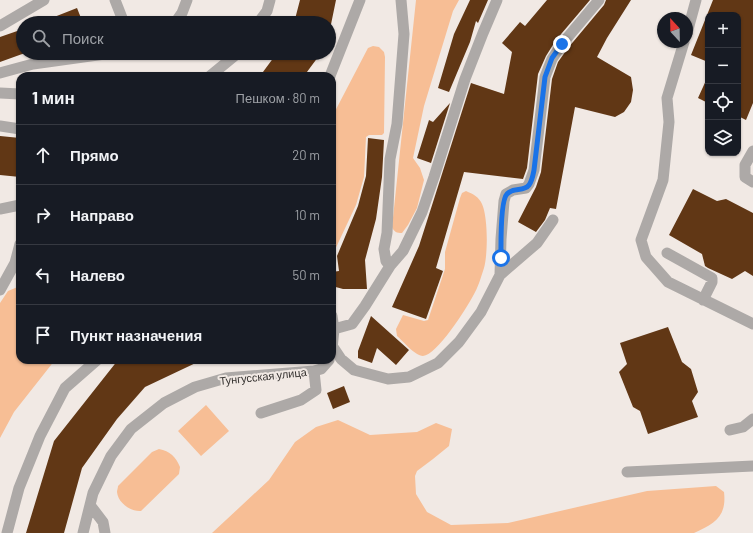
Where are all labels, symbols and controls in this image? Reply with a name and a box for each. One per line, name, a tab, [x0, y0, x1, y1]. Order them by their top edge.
north arrow	[657, 12, 693, 48]
map controls	[705, 12, 741, 156]
button: +	[705, 12, 741, 48]
search box	[16, 16, 336, 60]
icon: search	[30, 27, 52, 49]
text: Поиск	[62, 29, 104, 47]
route end	[553, 35, 571, 53]
button: −	[705, 48, 741, 84]
button: locate	[705, 84, 741, 120]
text: 1 мин	[32, 87, 75, 107]
text: Пешком · 80 m	[236, 90, 320, 106]
button: layers	[705, 120, 741, 156]
icon: ahead	[32, 144, 54, 166]
text: Прямо	[70, 146, 119, 164]
text: 20 m	[292, 147, 320, 163]
icon: right	[32, 204, 54, 226]
text: Направо	[70, 206, 134, 224]
text: 10 m	[295, 207, 320, 223]
route start	[492, 249, 510, 267]
icon: left	[32, 264, 54, 286]
text: Налево	[70, 266, 125, 284]
text: 50 m	[293, 267, 320, 283]
icon: arrive	[32, 324, 54, 346]
text: Пункт назначения	[70, 326, 202, 344]
street label: Тунгусская улица	[219, 365, 308, 387]

